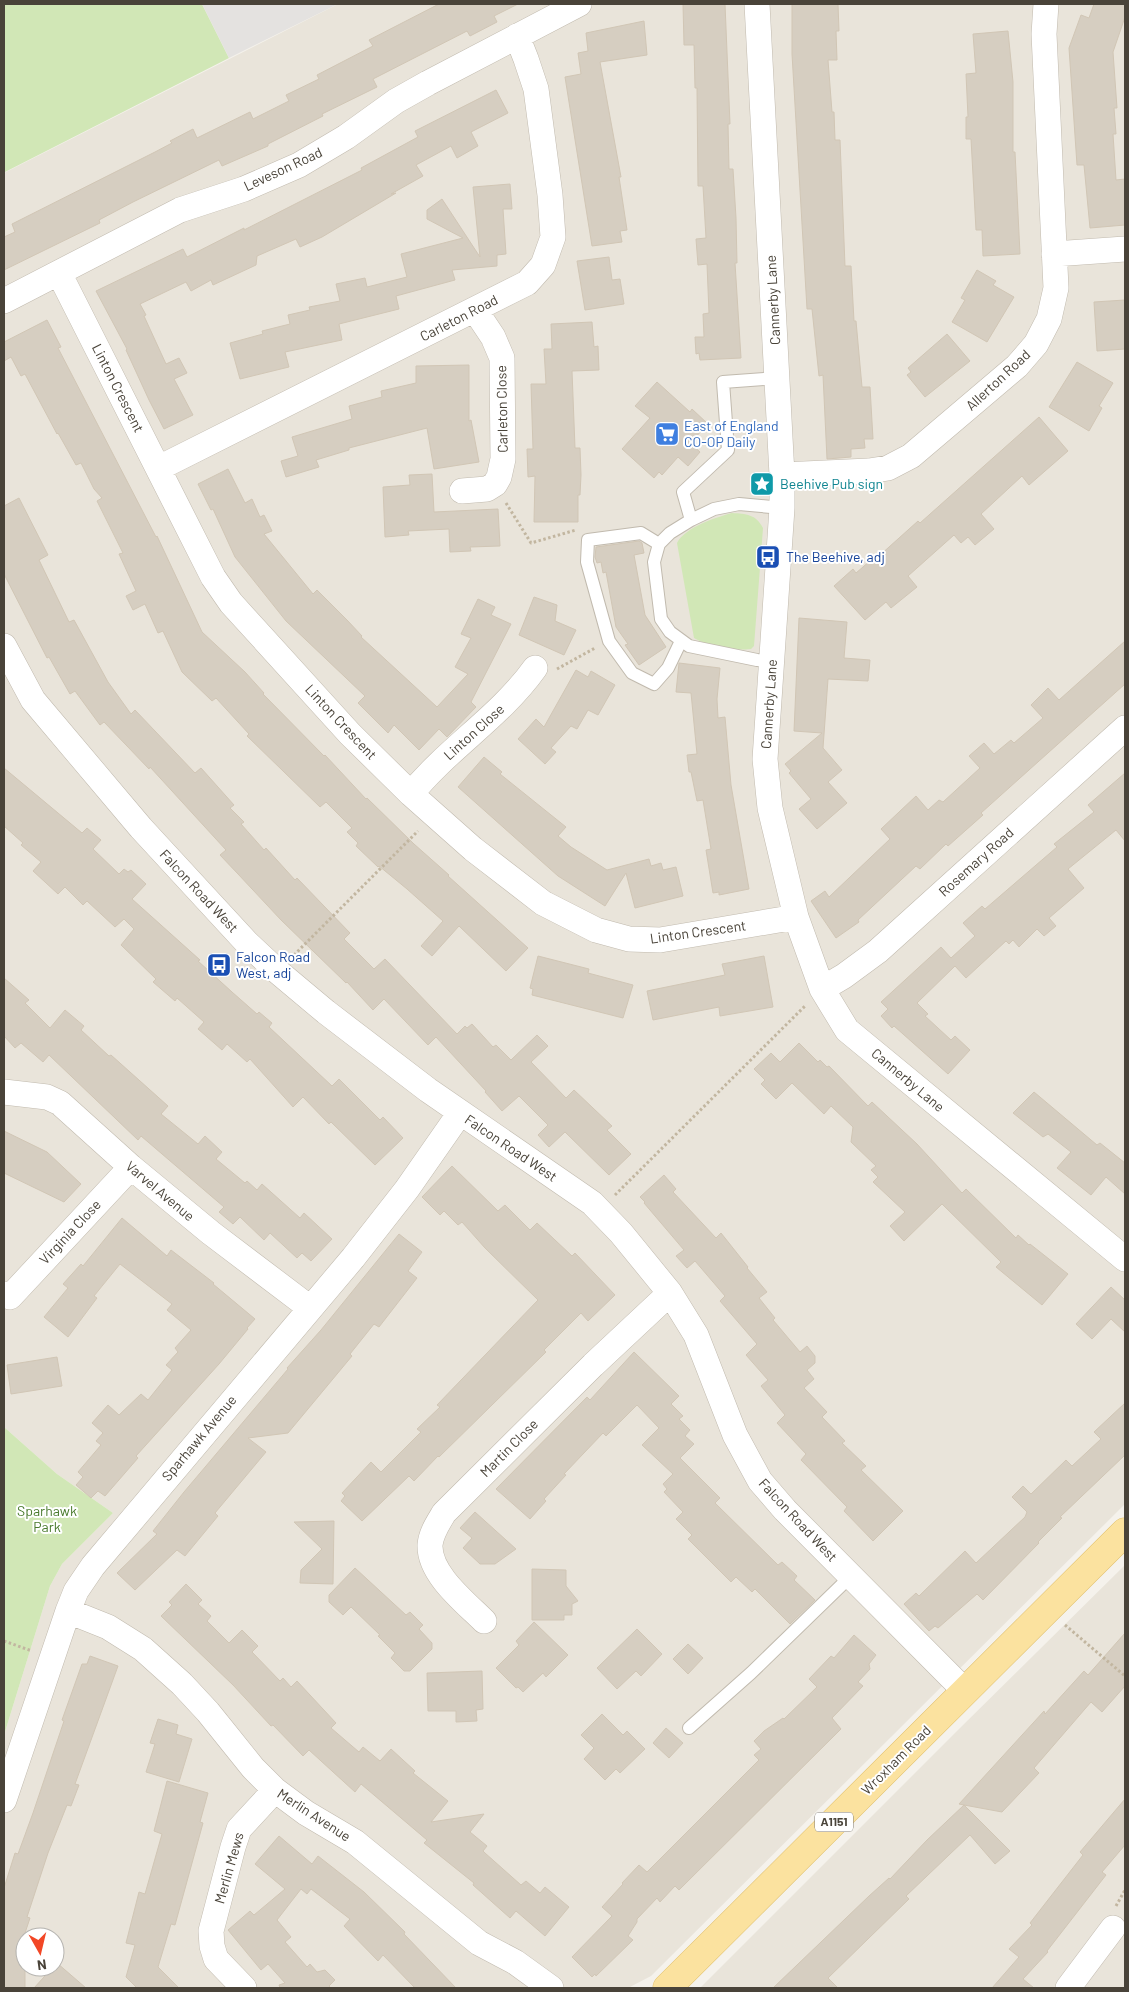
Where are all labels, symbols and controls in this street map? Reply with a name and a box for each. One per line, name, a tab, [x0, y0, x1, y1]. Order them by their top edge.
street label: Leveson Road	[241, 143, 325, 194]
street label: Cannerby Lane	[762, 255, 783, 345]
street label: Carleton Road	[417, 291, 501, 344]
street label: Linton Crescent	[89, 341, 148, 435]
street label: Allerton Road	[962, 346, 1033, 414]
street label: Carleton Close	[492, 365, 511, 453]
place label: East of England CO-OP Daily	[684, 417, 779, 450]
supermarket icon: East of England CO-OP Daily	[654, 421, 680, 447]
place icon: Beehive Pub sign	[749, 471, 775, 497]
place label: Beehive Pub sign	[780, 475, 883, 492]
bus stop icon: The Beehive, adj	[755, 544, 781, 570]
place label: The Beehive, adj	[786, 548, 885, 565]
street label: Cannerby Lane	[757, 659, 780, 749]
street label: Linton Crescent	[302, 680, 381, 763]
street label: Linton Close	[440, 700, 507, 763]
street label: Rosemary Road	[935, 824, 1017, 900]
street label: Falcon Road West	[156, 846, 242, 936]
street label: Linton Crescent	[649, 916, 747, 947]
place label: Falcon Road West, adj	[236, 948, 310, 981]
bus stop icon: Falcon Road West, adj	[206, 952, 232, 978]
street label: Cannerby Lane	[868, 1044, 948, 1115]
street label: Falcon Road West	[462, 1110, 561, 1185]
street label: Varvel Avenue	[122, 1157, 198, 1224]
street label: Virginia Close	[35, 1196, 104, 1268]
street label: Sparhawk Avenue	[158, 1391, 240, 1484]
street label: Martin Close	[476, 1415, 541, 1480]
street label: Falcon Road West	[755, 1475, 841, 1565]
park label: Sparhawk Park	[17, 1502, 77, 1535]
street label: Wroxham Road	[857, 1721, 934, 1798]
street label: Merlin Avenue	[274, 1785, 354, 1845]
road number: A1151	[815, 1812, 853, 1831]
street label: Merlin Mews	[210, 1830, 247, 1905]
north arrow	[15, 1927, 65, 1977]
text: N	[36, 1956, 48, 1974]

